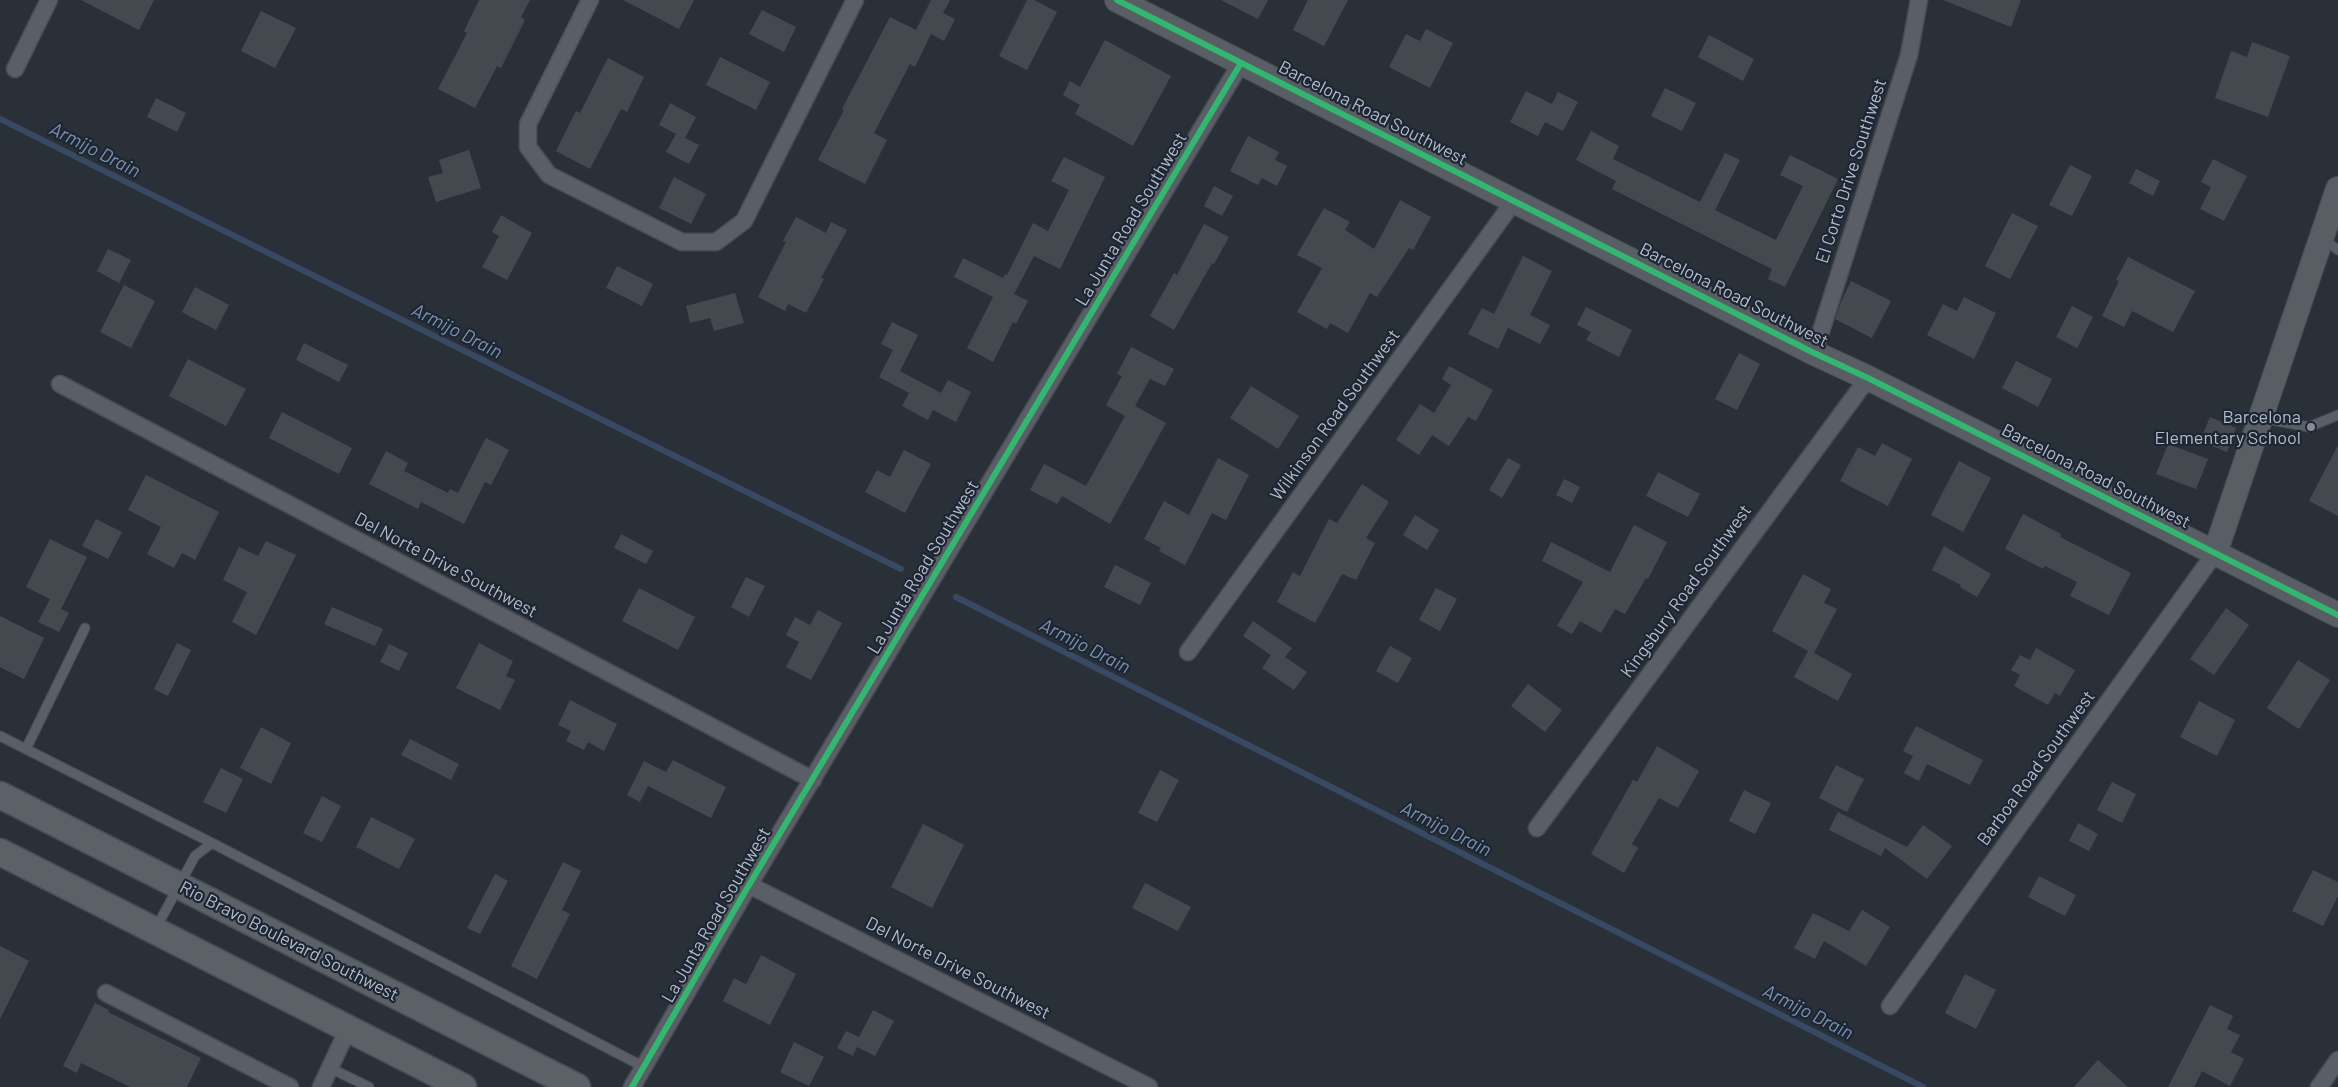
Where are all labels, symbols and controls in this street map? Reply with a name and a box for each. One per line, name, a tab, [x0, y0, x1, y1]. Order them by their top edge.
street label: Barcelona Road Southwest	[1275, 56, 1471, 170]
street label: El Corto Drive Southwest	[1811, 76, 1891, 266]
water label: Armijo Drain	[46, 117, 144, 183]
street label: La Junta Road Southwest	[1071, 128, 1191, 310]
street label: Barcelona Road Southwest	[1636, 238, 1832, 352]
water label: Armijo Drain	[408, 298, 506, 364]
street label: Wilkinson Road Southwest	[1266, 325, 1404, 505]
place label: Barcelona Elementary School	[2154, 406, 2301, 448]
street label: Barcelona Road Southwest	[1998, 419, 2194, 533]
marker: Barcelona Elementary School	[2305, 421, 2317, 433]
street label: La Junta Road Southwest	[863, 476, 983, 658]
street label: Kingsbury Road Southwest	[1616, 500, 1756, 682]
street label: Del Norte Drive Southwest	[351, 508, 541, 622]
water label: Armijo Drain	[1036, 613, 1134, 679]
street label: Barboa Road Southwest	[1973, 686, 2099, 850]
water label: Armijo Drain	[1397, 796, 1495, 862]
street label: La Junta Road Southwest	[657, 823, 775, 1007]
street label: Rio Bravo Boulevard Southwest	[176, 876, 402, 1006]
street label: Del Norte Drive Southwest	[862, 912, 1054, 1024]
water label: Armijo Drain	[1759, 979, 1857, 1045]

